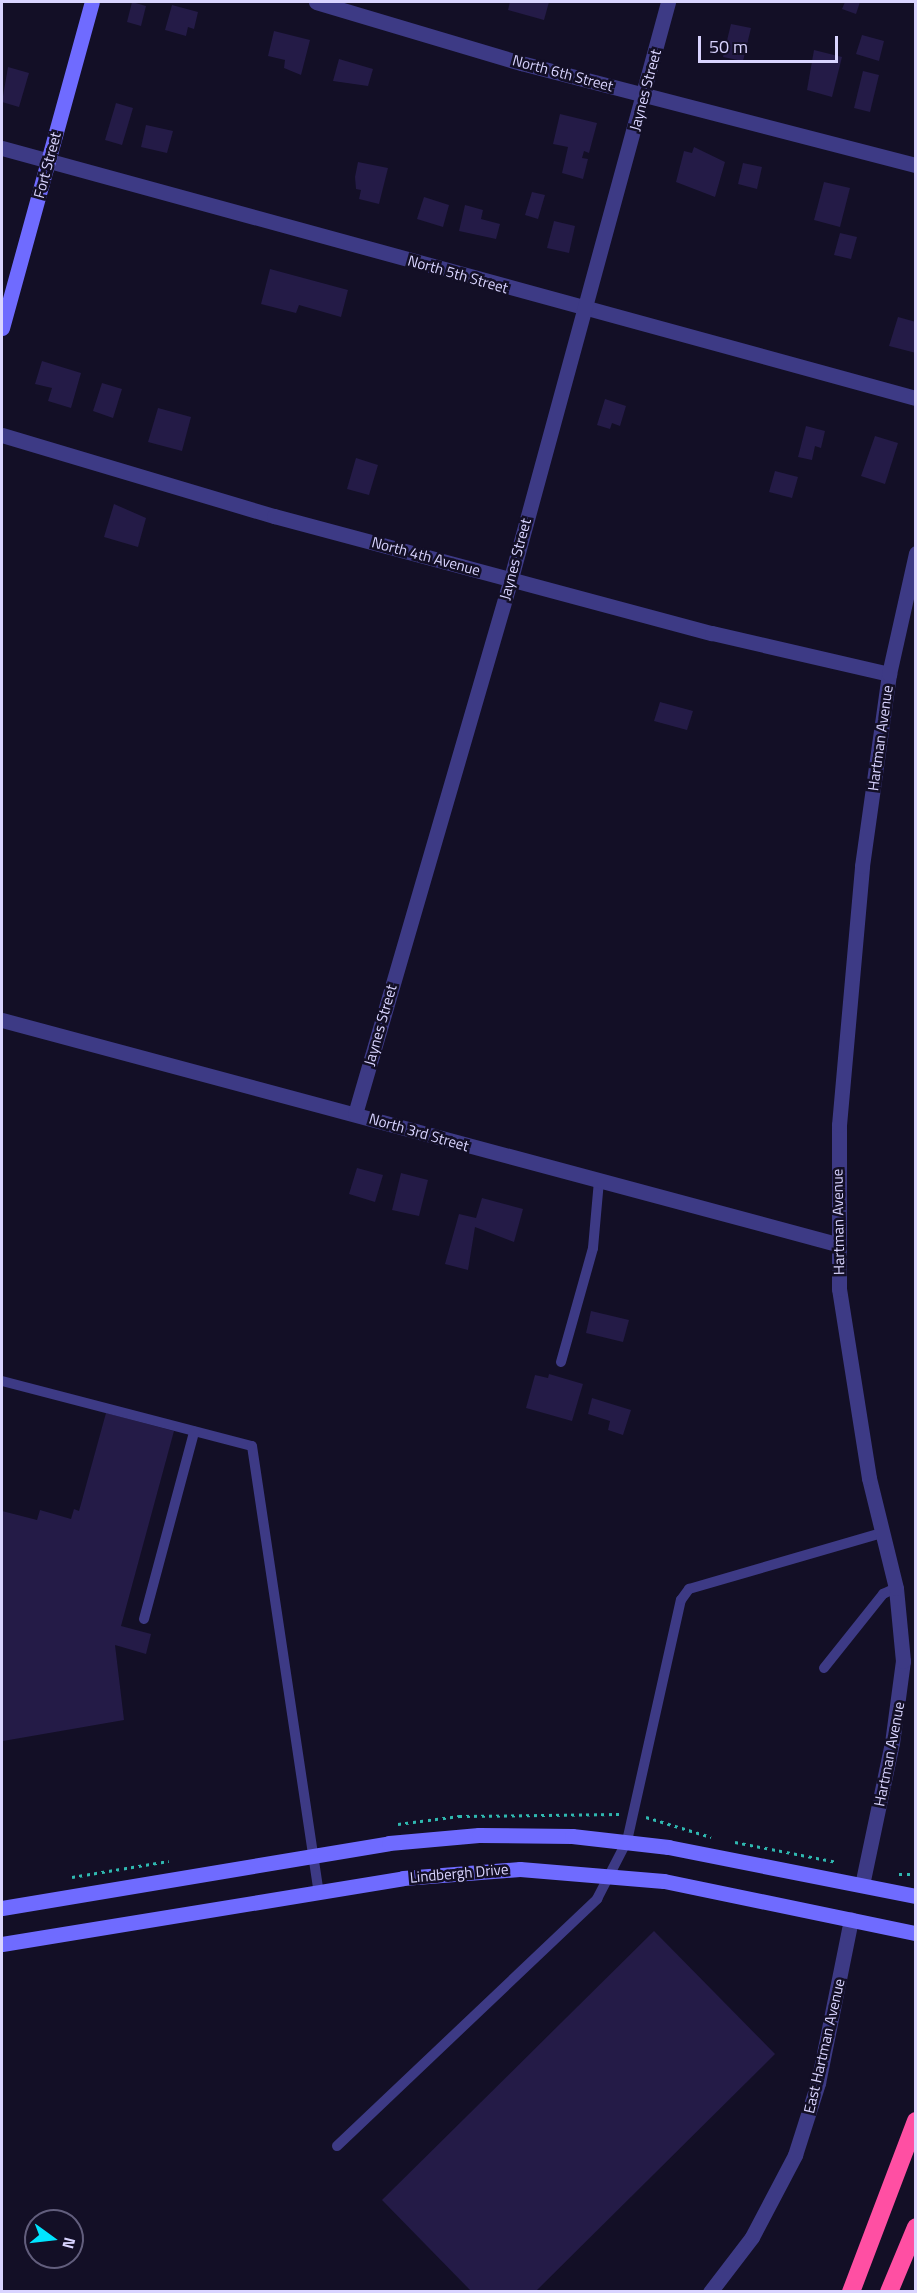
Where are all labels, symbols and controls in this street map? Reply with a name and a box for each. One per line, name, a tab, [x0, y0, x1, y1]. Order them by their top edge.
scale bar	[701, 24, 840, 62]
text: 50 m	[709, 33, 748, 60]
street label: Jaynes Street	[625, 47, 665, 133]
street label: North 6th Street	[511, 51, 615, 95]
street label: Fort Street	[30, 130, 64, 200]
street label: North 5th Street	[406, 251, 510, 297]
street label: Jaynes Street	[495, 516, 535, 602]
street label: North 4th Avenue	[370, 533, 482, 579]
street label: Hartman Avenue	[864, 684, 896, 792]
street label: Jaynes Street	[360, 982, 400, 1068]
street label: North 3rd Street	[367, 1109, 471, 1155]
street label: Hartman Avenue	[828, 1169, 848, 1275]
street label: Hartman Avenue	[870, 1700, 908, 1808]
street label: Lindbergh Drive	[409, 1860, 509, 1886]
street label: East Hartman Avenue	[800, 1977, 848, 2115]
north arrow	[24, 2209, 84, 2269]
text: N	[56, 2235, 82, 2252]

